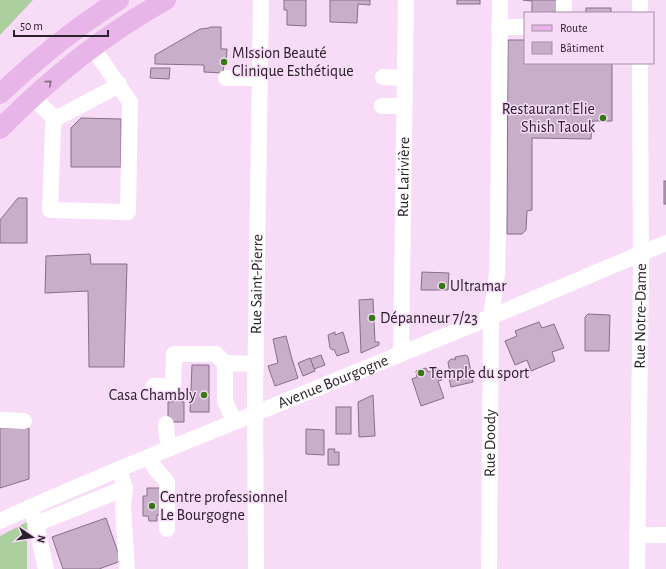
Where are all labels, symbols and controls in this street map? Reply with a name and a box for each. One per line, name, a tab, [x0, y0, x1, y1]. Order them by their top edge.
scale bar	[14, 12, 108, 38]
legend	[524, 12, 654, 64]
text: 50 m	[20, 20, 43, 32]
text: Route	[560, 22, 587, 34]
text: Bâtiment	[560, 42, 604, 54]
place label: MIssion Beauté Clinique Esthétique	[232, 45, 354, 79]
marker: MIssion Beauté Clinique Esthétique	[219, 57, 229, 67]
one-way arrow	[44, 80, 51, 87]
place label: Restaurant Elie Shish Taouk	[502, 101, 596, 135]
marker: Restaurant Elie Shish Taouk	[598, 113, 608, 123]
street label: Rue Larivière	[395, 137, 412, 217]
street label: Rue Saint-Pierre	[248, 234, 265, 334]
street label: Rue Notre-Dame	[632, 263, 649, 369]
place label: Ultramar	[450, 278, 507, 294]
marker: Ultramar	[437, 281, 447, 291]
place label: Dépanneur 7/23	[380, 310, 478, 326]
marker: Dépanneur 7/23	[367, 313, 377, 323]
street label: Avenue Bourgogne	[275, 352, 391, 411]
place label: Temple du sport	[429, 365, 529, 381]
marker: Temple du sport	[416, 368, 426, 378]
place label: Casa Chambly	[109, 387, 196, 404]
marker: Casa Chambly	[199, 390, 209, 400]
street label: Rue Doody	[482, 409, 499, 477]
place label: Centre professionnel Le Bourgogne	[160, 489, 288, 523]
marker: Centre professionnel Le Bourgogne	[147, 501, 157, 511]
north arrow	[12, 517, 52, 557]
text: N	[35, 534, 47, 544]

